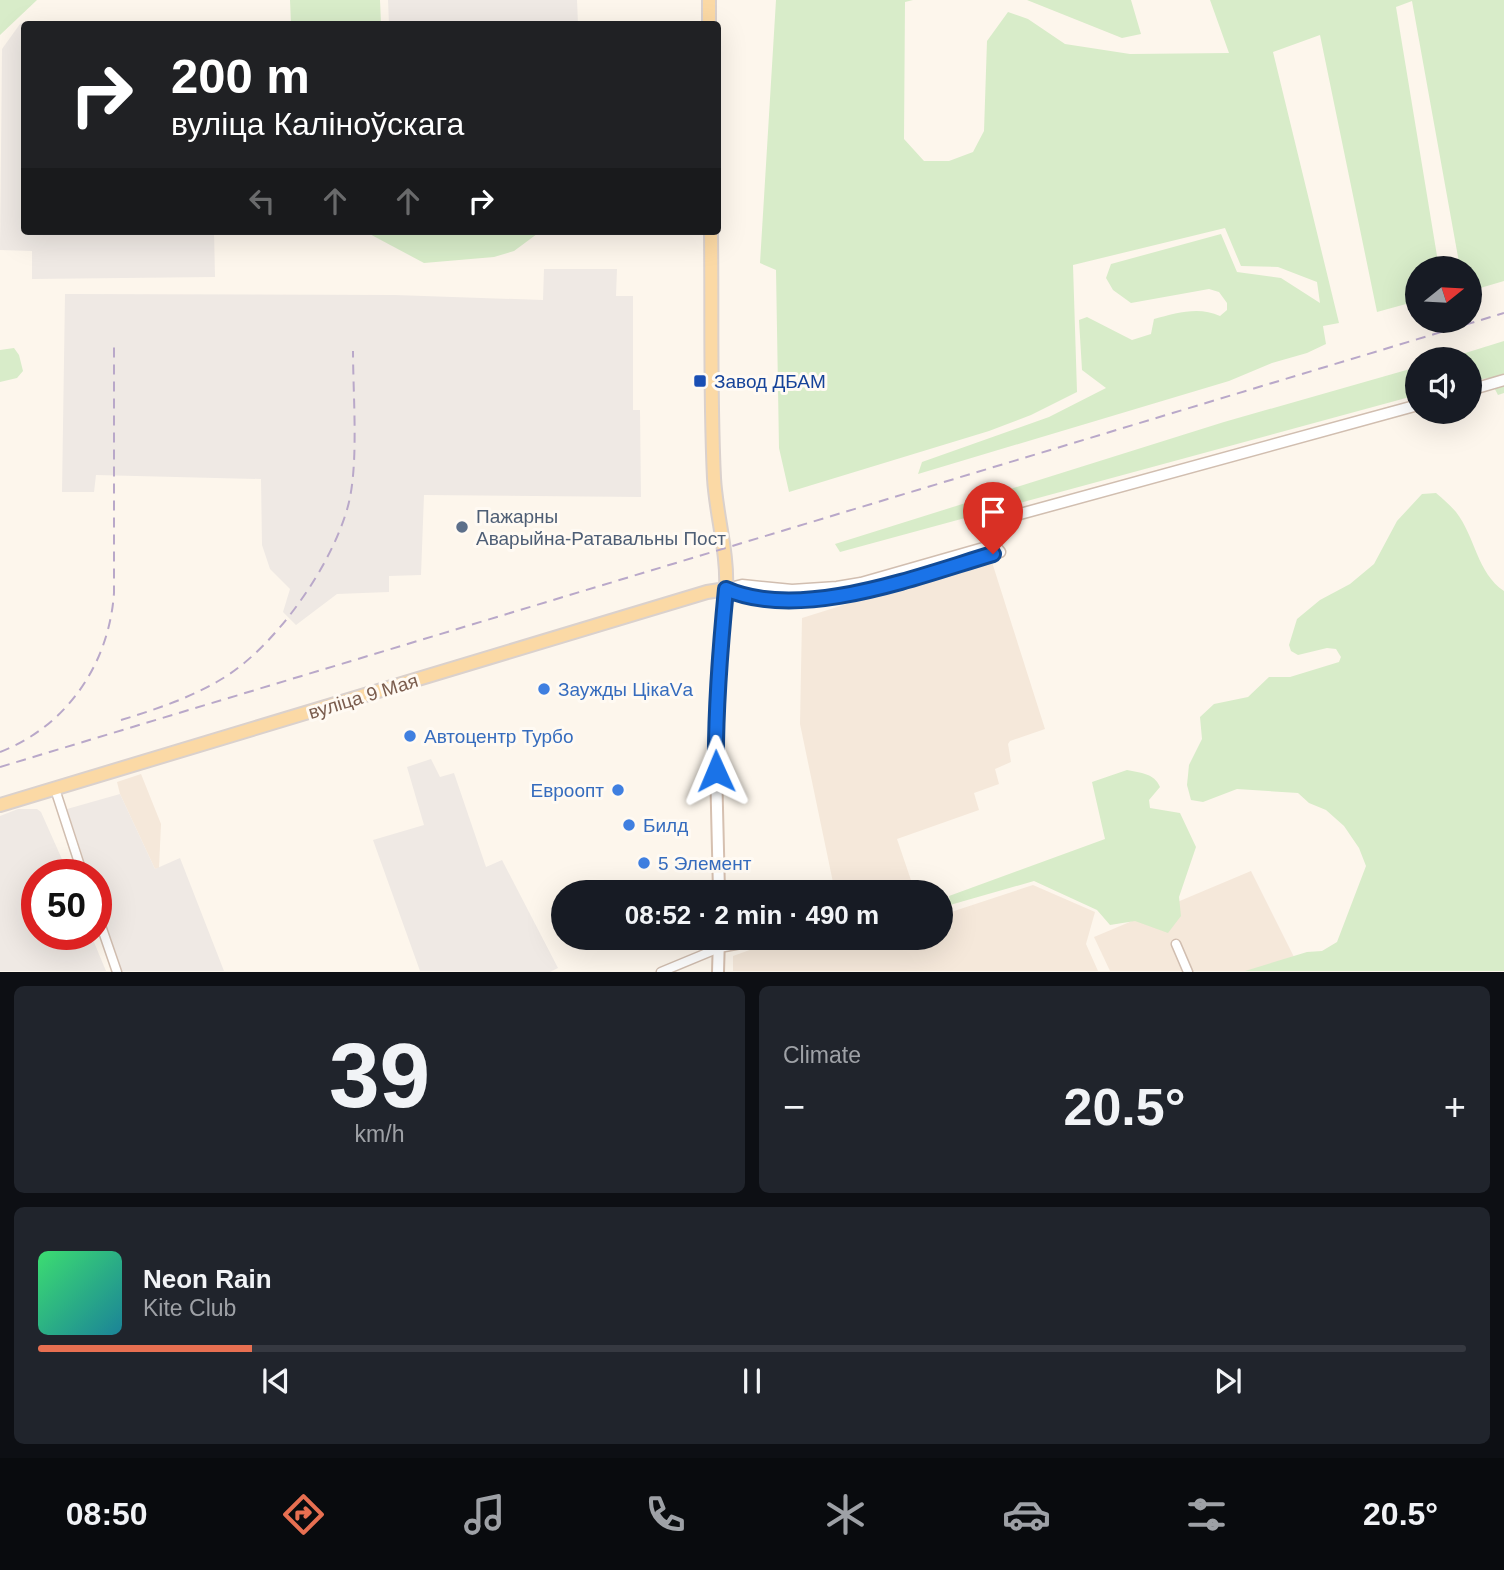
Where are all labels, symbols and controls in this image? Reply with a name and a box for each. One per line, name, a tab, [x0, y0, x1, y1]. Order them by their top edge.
icon: right	[56, 49, 147, 140]
text: 200 m	[171, 49, 310, 103]
text: вуліца Каліноўскага	[171, 106, 464, 142]
icon: left	[243, 182, 281, 220]
icon: ahead	[316, 182, 354, 220]
icon: ahead	[389, 182, 427, 220]
icon: right	[462, 182, 500, 220]
north arrow	[1405, 256, 1482, 332]
map controls	[1405, 256, 1482, 424]
button: sound	[1405, 347, 1482, 424]
place label: Завод ДБАМ	[714, 371, 826, 392]
marker: Завод ДБАМ	[692, 373, 708, 389]
pin	[963, 482, 1023, 554]
icon: arrive	[974, 493, 1012, 531]
place label: Пажарны Аварыйна-Ратавальны Пост	[476, 506, 726, 549]
marker: Пажарны Аварыйна-Ратавальны Пост	[454, 519, 470, 535]
street label: вуліца 9 Мая	[306, 670, 421, 723]
place label: Заужды ЦікаVа	[558, 679, 694, 700]
marker: Заужды ЦікаVа	[536, 681, 552, 697]
place label: Автоцентр Турбо	[424, 726, 574, 747]
marker: Автоцентр Турбо	[402, 728, 418, 744]
position arrow	[679, 734, 753, 808]
place label: Евроопт	[531, 780, 604, 801]
marker: Евроопт	[610, 782, 626, 798]
place label: Билд	[643, 815, 688, 836]
marker: Билд	[621, 817, 637, 833]
place label: 5 Элемент	[658, 853, 752, 874]
marker: 5 Элемент	[636, 855, 652, 871]
speed limit sign: 50	[21, 859, 112, 950]
text: 08:52 · 2 min · 490 m	[625, 900, 879, 930]
text: 39	[329, 1025, 430, 1126]
text: Climate	[783, 1042, 861, 1068]
text: 20.5°	[1063, 1078, 1186, 1136]
text: −	[783, 1086, 805, 1128]
text: +	[1444, 1086, 1466, 1128]
text: km/h	[355, 1121, 404, 1147]
text: Neon Rain	[143, 1264, 272, 1294]
text: Kite Club	[143, 1295, 236, 1321]
icon: previous	[257, 1362, 295, 1400]
icon: pause	[733, 1362, 771, 1400]
icon: next	[1209, 1362, 1247, 1400]
icon: directions	[279, 1490, 328, 1539]
icon: music	[460, 1490, 509, 1539]
icon: phone	[641, 1490, 690, 1539]
icon: climate	[821, 1490, 870, 1539]
icon: car	[1002, 1490, 1051, 1539]
icon: filters	[1182, 1490, 1231, 1539]
text: 08:50	[66, 1496, 148, 1532]
text: 20.5°	[1363, 1496, 1438, 1532]

